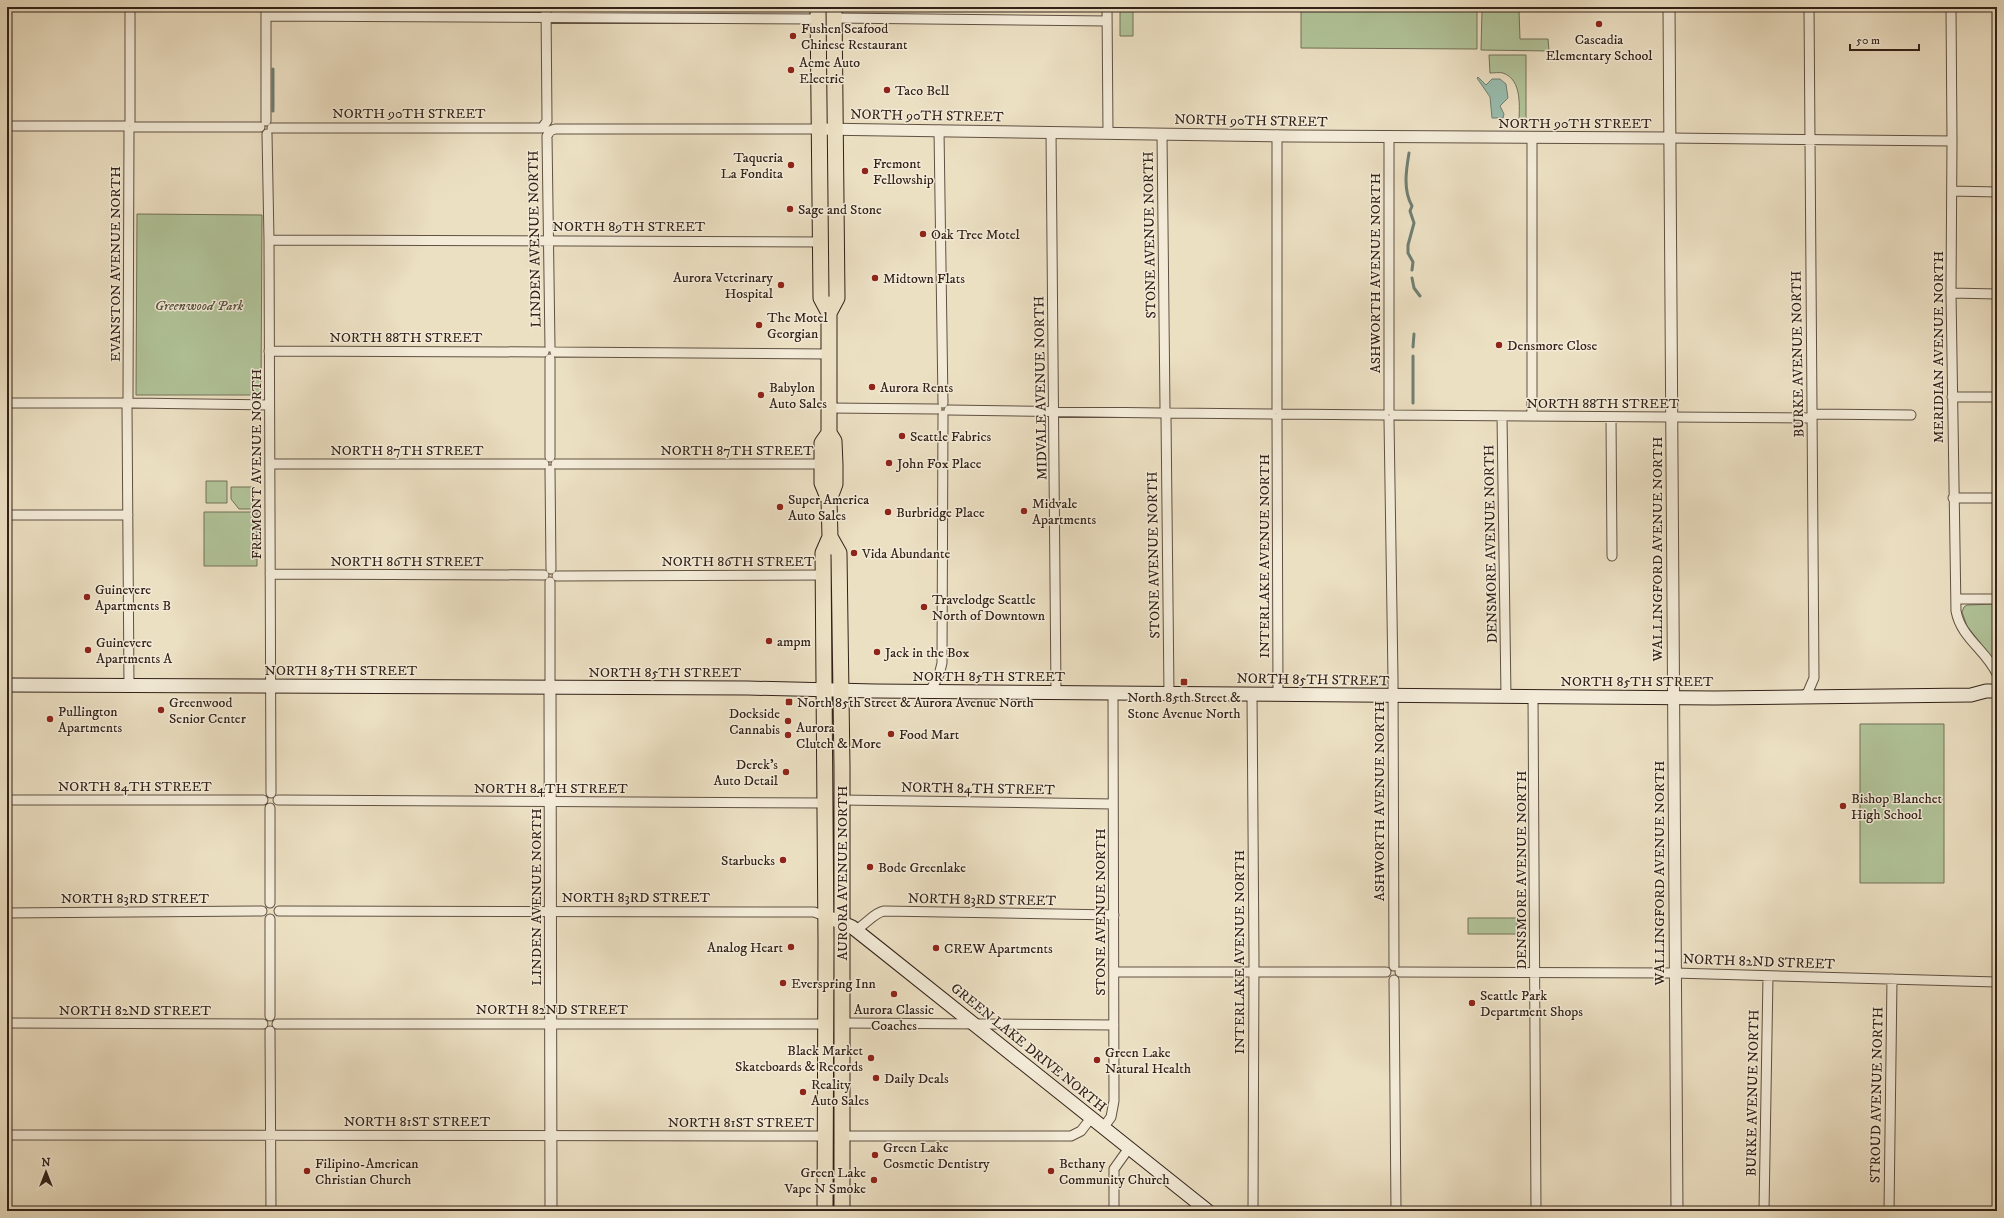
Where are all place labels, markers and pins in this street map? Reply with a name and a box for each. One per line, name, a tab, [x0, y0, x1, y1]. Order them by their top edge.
marker: Cascadia Elementary School	[1594, 19, 1604, 29]
place label: Fushen Seafood Chinese Restaurant	[801, 20, 908, 54]
marker: Fushen Seafood Chinese Restaurant	[788, 31, 798, 41]
place label: Cascadia Elementary School	[1545, 31, 1653, 65]
place label: Acme Auto Electric	[799, 54, 860, 88]
marker: Acme Auto Electric	[786, 65, 796, 75]
place label: Taco Bell	[895, 82, 950, 100]
marker: Taco Bell	[882, 85, 892, 95]
place label: Taqueria La Fondita	[721, 149, 783, 183]
place label: Fremont Fellowship	[873, 155, 934, 189]
marker: Taqueria La Fondita	[786, 160, 796, 170]
marker: Fremont Fellowship	[860, 166, 870, 176]
place label: Sage and Stone	[798, 201, 882, 219]
marker: Sage and Stone	[785, 204, 795, 214]
place label: Oak Tree Motel	[931, 226, 1020, 244]
marker: Oak Tree Motel	[918, 229, 928, 239]
place label: Aurora Veterinary Hospital	[673, 269, 774, 303]
place label: Midtown Flats	[883, 270, 965, 288]
marker: Midtown Flats	[870, 273, 880, 283]
marker: Aurora Veterinary Hospital	[776, 280, 786, 290]
place label: The Motel Georgian	[767, 309, 828, 343]
marker: The Motel Georgian	[754, 320, 764, 330]
place label: Densmore Close	[1507, 337, 1597, 355]
marker: Densmore Close	[1494, 340, 1504, 350]
place label: Babylon Auto Sales	[769, 379, 827, 413]
place label: Aurora Rents	[880, 379, 954, 397]
marker: Aurora Rents	[867, 382, 877, 392]
marker: Babylon Auto Sales	[756, 390, 766, 400]
place label: Seattle Fabrics	[910, 428, 991, 446]
marker: Seattle Fabrics	[897, 431, 907, 441]
place label: John Fox Place	[895, 455, 982, 473]
marker: John Fox Place	[884, 458, 894, 468]
place label: Super America Auto Sales	[788, 491, 869, 525]
place label: Midvale Apartments	[1032, 495, 1097, 529]
marker: Super America Auto Sales	[775, 502, 785, 512]
place label: Burbridge Place	[896, 504, 985, 522]
marker: Midvale Apartments	[1019, 506, 1029, 516]
marker: Burbridge Place	[883, 507, 893, 517]
place label: Vida Abundante	[861, 545, 950, 563]
marker: Vida Abundante	[849, 548, 859, 558]
place label: Guinevere Apartments B	[95, 581, 171, 615]
place label: Travelodge Seattle North of Downtown	[932, 591, 1046, 625]
marker: Guinevere Apartments B	[82, 592, 92, 602]
marker: Travelodge Seattle North of Downtown	[919, 602, 929, 612]
place label: ampm	[777, 633, 811, 651]
place label: Guinevere Apartments A	[96, 634, 173, 668]
marker: ampm	[764, 636, 774, 646]
place label: Jack in the Box	[883, 644, 969, 662]
marker: Guinevere Apartments A	[83, 645, 93, 655]
marker: Jack in the Box	[872, 647, 882, 657]
marker: North 85th Street & Stone Avenue North	[1179, 677, 1189, 687]
place label: North 85th Street & Stone Avenue North	[1127, 689, 1241, 723]
place label: Greenwood Senior Center	[169, 694, 247, 728]
place label: North 85th Street & Aurora Avenue North	[797, 694, 1035, 712]
marker: North 85th Street & Aurora Avenue North	[784, 697, 794, 707]
place label: Pullington Apartments	[58, 703, 123, 737]
marker: Greenwood Senior Center	[156, 705, 166, 715]
place label: Dockside Cannabis	[729, 705, 780, 739]
marker: Pullington Apartments	[45, 714, 55, 724]
marker: Dockside Cannabis	[783, 716, 793, 726]
place label: Aurora Clutch & More	[796, 719, 881, 753]
place label: Food Mart	[899, 726, 960, 744]
marker: Food Mart	[886, 729, 896, 739]
marker: Aurora Clutch & More	[783, 730, 793, 740]
place label: Derek’s Auto Detail	[714, 756, 779, 790]
marker: Derek’s Auto Detail	[781, 767, 791, 777]
place label: Bishop Blanchet High School	[1851, 790, 1943, 824]
marker: Bishop Blanchet High School	[1838, 801, 1848, 811]
place label: Starbucks	[721, 852, 775, 870]
marker: Starbucks	[778, 855, 788, 865]
place label: Bode Greenlake	[878, 859, 966, 877]
marker: Bode Greenlake	[865, 862, 875, 872]
place label: Analog Heart	[707, 939, 784, 957]
place label: CREW Apartments	[944, 940, 1053, 958]
marker: Analog Heart	[786, 942, 796, 952]
marker: CREW Apartments	[931, 943, 941, 953]
place label: Everspring Inn	[791, 975, 876, 993]
marker: Everspring Inn	[778, 978, 788, 988]
place label: Seattle Park Department Shops	[1480, 987, 1583, 1021]
marker: Aurora Classic Coaches	[889, 989, 899, 999]
marker: Seattle Park Department Shops	[1467, 998, 1477, 1008]
place label: Aurora Classic Coaches	[854, 1001, 934, 1035]
place label: Black Market Skateboards & Records	[735, 1042, 864, 1076]
place label: Green Lake Natural Health	[1105, 1044, 1192, 1078]
marker: Black Market Skateboards & Records	[866, 1053, 876, 1063]
marker: Green Lake Natural Health	[1092, 1055, 1102, 1065]
place label: Daily Deals	[884, 1070, 949, 1088]
marker: Daily Deals	[871, 1073, 881, 1083]
place label: Reality Auto Sales	[811, 1076, 869, 1110]
marker: Reality Auto Sales	[798, 1087, 808, 1097]
place label: Green Lake Cosmetic Dentistry	[883, 1139, 990, 1173]
marker: Green Lake Cosmetic Dentistry	[870, 1150, 880, 1160]
place label: Filipino-American Christian Church	[315, 1155, 419, 1189]
place label: Bethany Community Church	[1059, 1155, 1170, 1189]
place label: Green Lake Vape N Smoke	[784, 1164, 866, 1198]
marker: Filipino-American Christian Church	[302, 1166, 312, 1176]
marker: Bethany Community Church	[1046, 1166, 1056, 1176]
marker: Green Lake Vape N Smoke	[869, 1175, 879, 1185]

